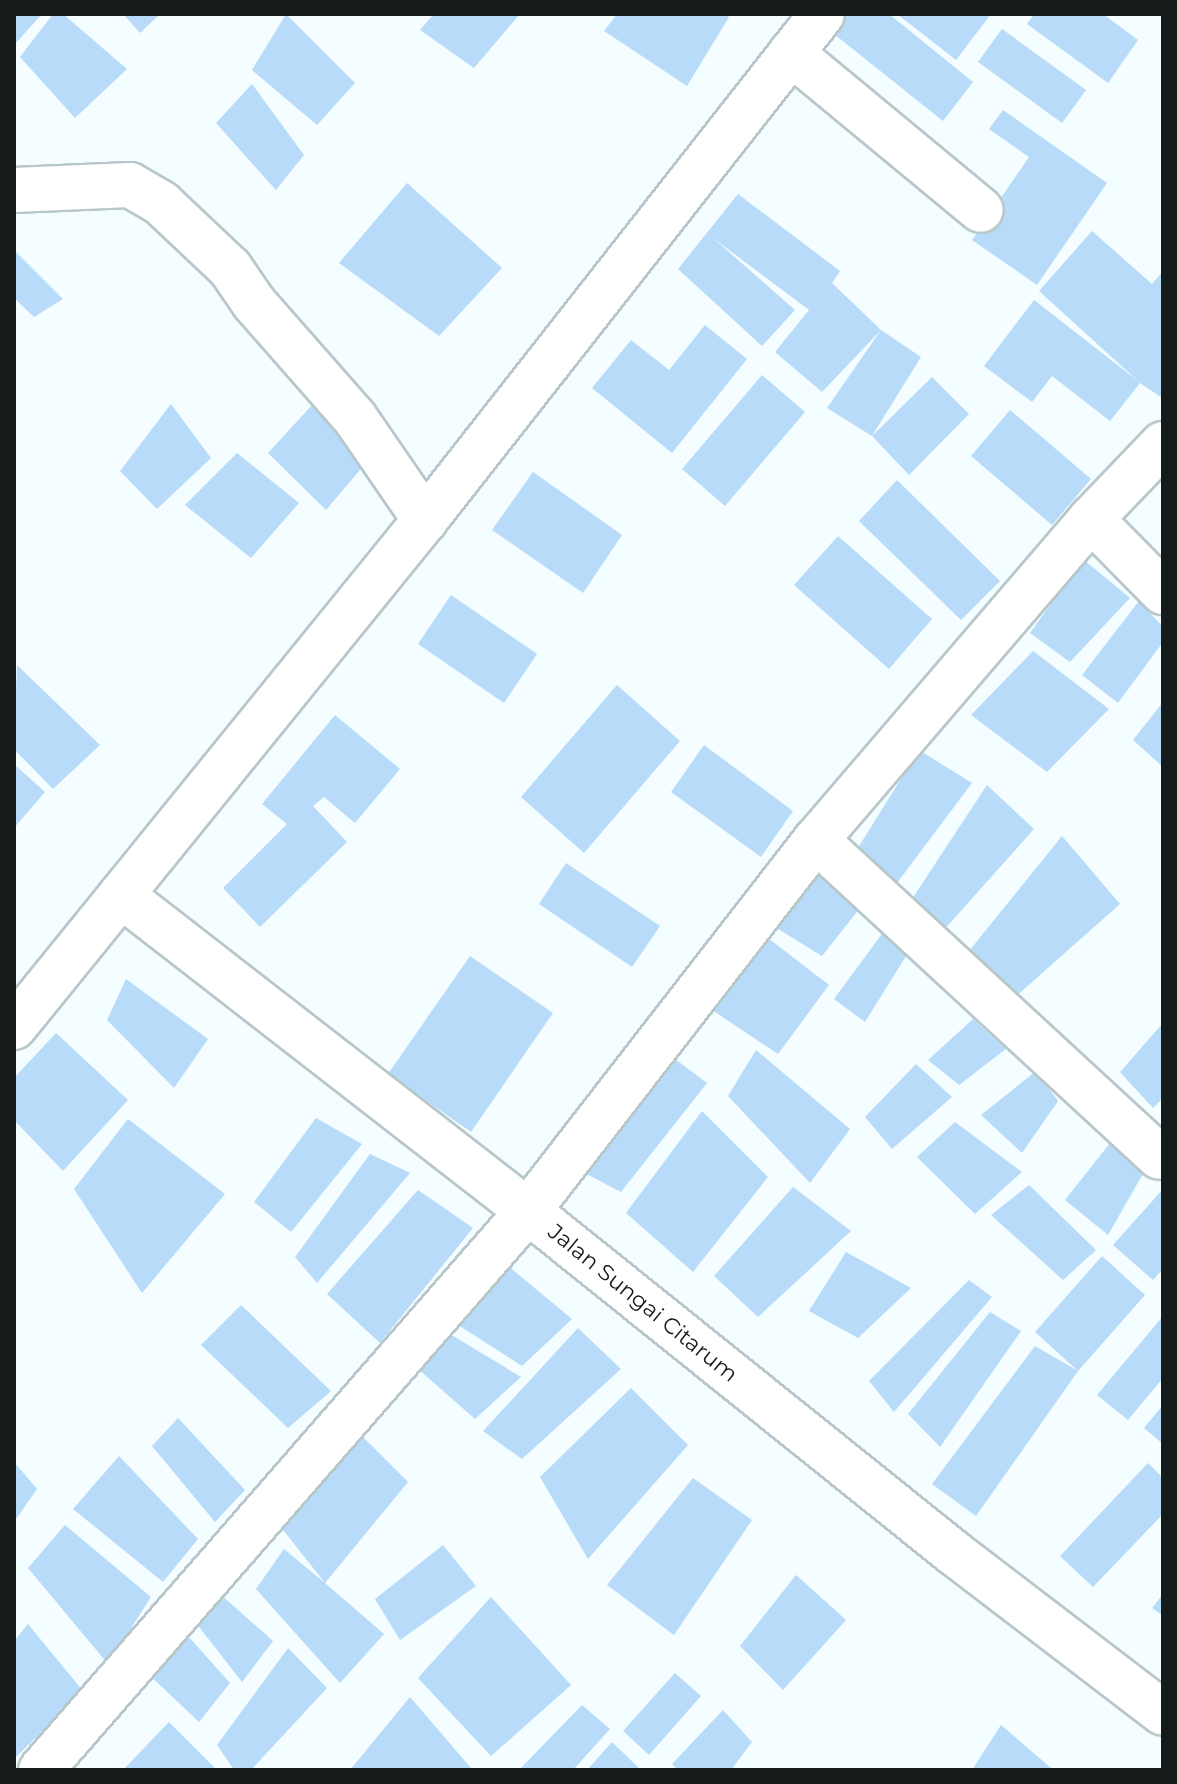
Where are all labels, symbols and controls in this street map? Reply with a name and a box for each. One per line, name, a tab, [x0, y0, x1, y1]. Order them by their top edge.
street label: Jalan Sungai Citarum	[543, 1218, 743, 1388]

